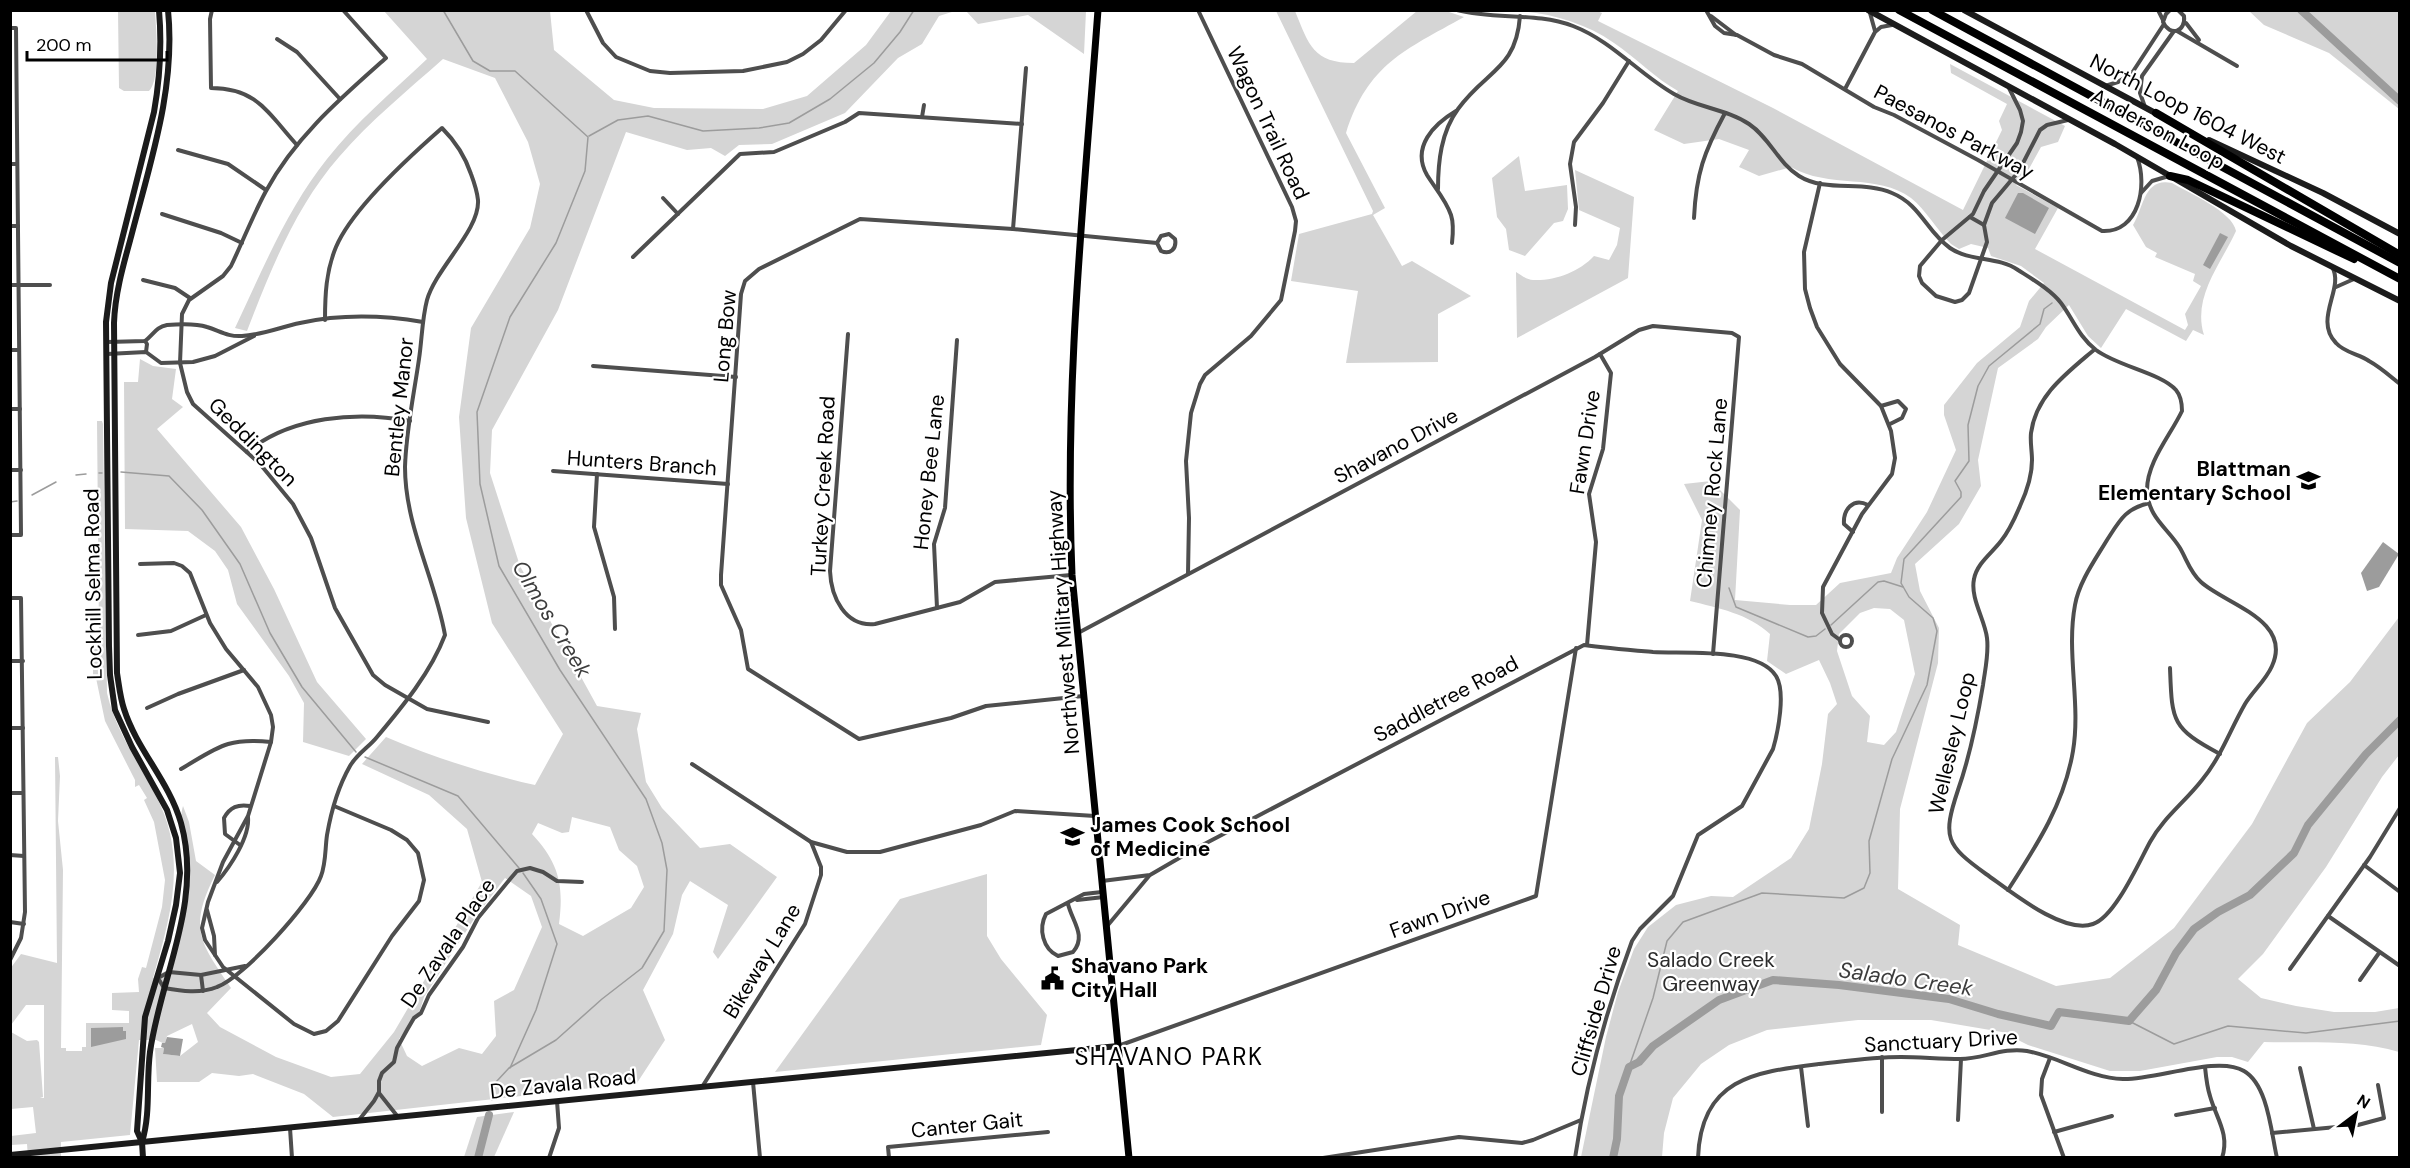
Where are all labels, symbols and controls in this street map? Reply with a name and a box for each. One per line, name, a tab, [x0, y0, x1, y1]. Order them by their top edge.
scale bar	[27, 24, 166, 62]
text: 200 m	[36, 33, 92, 57]
street label: Wagon Trail Road	[1220, 42, 1316, 204]
street label: North Loop 1604 West	[2085, 47, 2291, 171]
street label: Paesanos Parkway	[1869, 78, 2039, 186]
street label: Anderson Loop	[2086, 82, 2230, 176]
street label: Long Bow	[707, 288, 743, 384]
street label: Bentley Manor	[378, 336, 420, 478]
street label: Fawn Drive	[1563, 388, 1607, 496]
street label: Geddington	[202, 391, 304, 493]
street label: Honey Bee Lane	[907, 393, 951, 551]
street label: Turkey Creek Road	[804, 395, 842, 577]
street label: Chimney Rock Lane	[1690, 397, 1734, 589]
street label: Shavano Drive	[1329, 401, 1463, 491]
street label: Hunters Branch	[566, 444, 718, 482]
place label: Blattman Elementary School	[2098, 455, 2291, 507]
school or university icon: Blattman Elementary School	[2296, 468, 2322, 494]
street label: Lockhill Selma Road	[77, 488, 109, 680]
street label: Northwest Military Highway	[1040, 488, 1086, 755]
water label: Olmos Creek	[506, 555, 599, 684]
street label: Saddletree Road	[1369, 649, 1523, 749]
street label: Wellesley Loop	[1922, 669, 1982, 817]
place label: James Cook School of Medicine	[1090, 811, 1290, 863]
school or university icon: James Cook School of Medicine	[1059, 824, 1085, 850]
street label: De Zavala Place	[394, 873, 502, 1013]
street label: Fawn Drive	[1386, 883, 1494, 945]
street label: Bikeway Lane	[717, 898, 807, 1024]
street label: Cliffside Drive	[1564, 942, 1628, 1080]
park label: Salado Creek Greenway	[1647, 946, 1775, 998]
place label: Shavano Park City Hall	[1071, 952, 1208, 1004]
water label: Salado Creek	[1837, 955, 1976, 1003]
public building icon: Shavano Park City Hall	[1040, 965, 1066, 991]
street label: Sanctuary Drive	[1863, 1023, 2019, 1059]
district label: SHAVANO PARK	[1074, 1041, 1264, 1072]
street label: De Zavala Road	[488, 1062, 638, 1106]
north arrow	[2326, 1084, 2386, 1144]
text: N	[2353, 1090, 2374, 1114]
street label: Canter Gait	[910, 1105, 1024, 1145]

